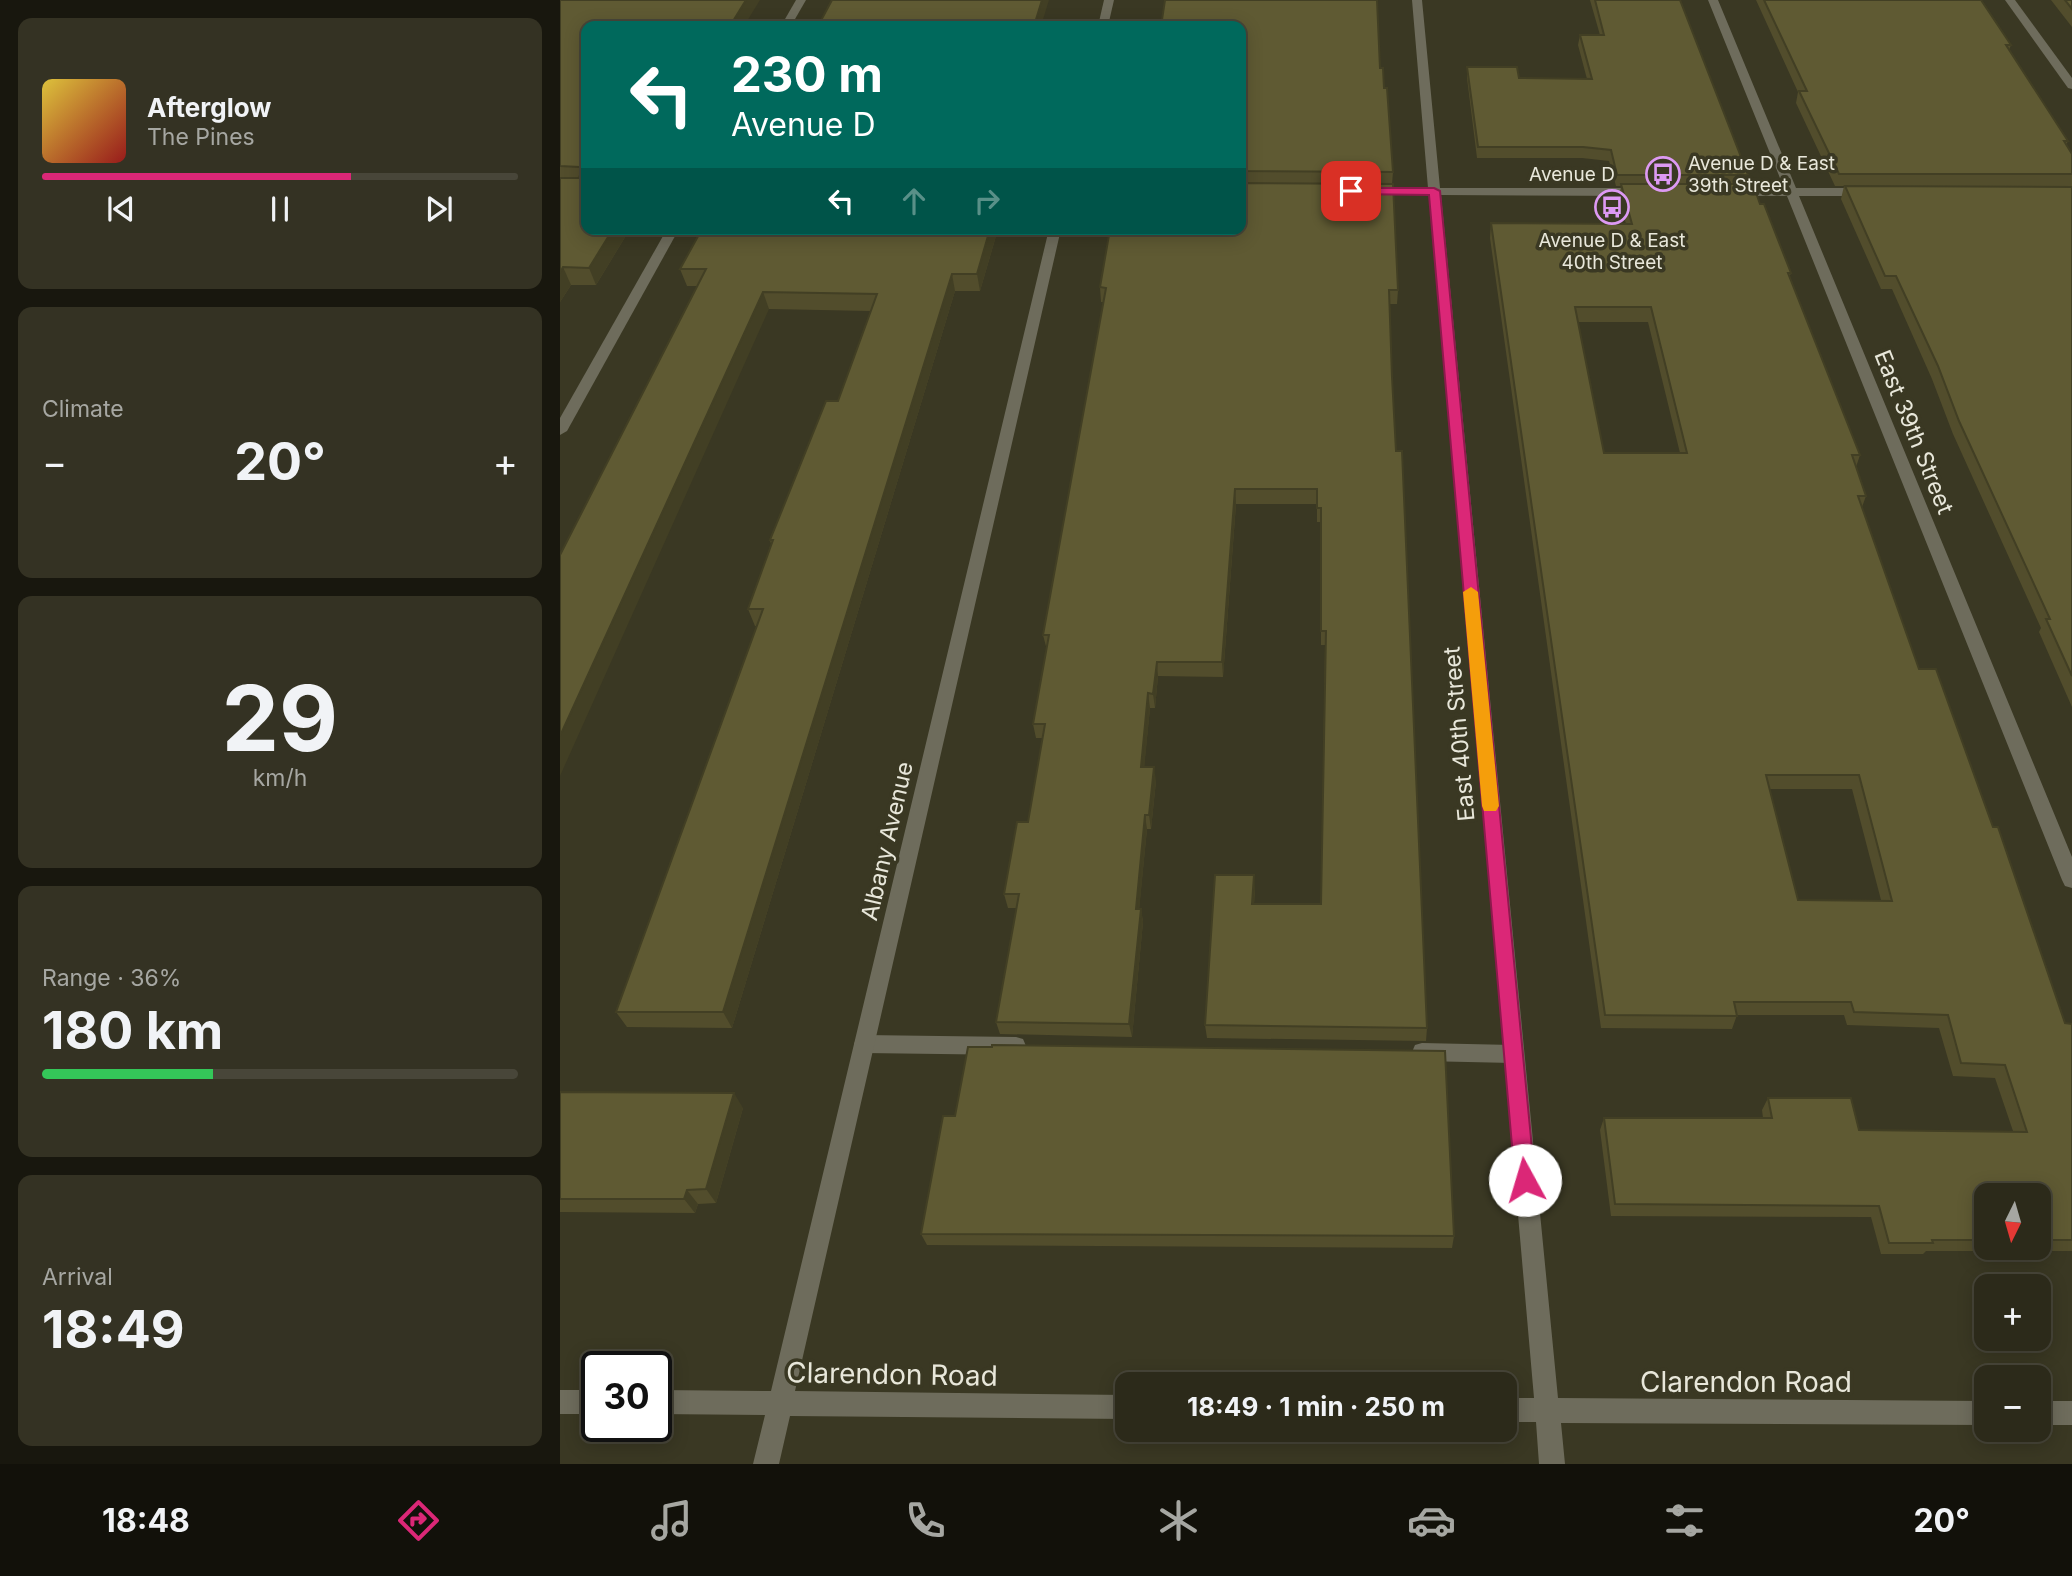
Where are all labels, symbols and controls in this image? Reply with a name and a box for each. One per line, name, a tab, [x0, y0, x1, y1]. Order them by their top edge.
text: 230 m	[731, 45, 883, 104]
icon: left	[616, 49, 707, 140]
text: Afterglow	[147, 92, 271, 123]
text: Avenue D	[731, 105, 876, 144]
text: The Pines	[147, 123, 255, 151]
place label: Avenue D & East 39th Street	[1688, 152, 1835, 197]
bus stop icon: Avenue D & East 39th Street	[1644, 155, 1682, 193]
pin	[1321, 161, 1381, 221]
street label: Avenue D	[1529, 163, 1615, 186]
icon: arrive	[1332, 172, 1370, 210]
icon: left	[822, 182, 860, 220]
icon: ahead	[895, 182, 933, 220]
icon: right	[968, 182, 1006, 220]
bus stop icon: Avenue D & East 40th Street	[1593, 188, 1631, 226]
icon: previous	[102, 190, 140, 228]
icon: pause	[261, 190, 299, 228]
icon: next	[420, 190, 458, 228]
place label: Avenue D & East 40th Street	[1538, 229, 1686, 274]
street label: East 39th Street	[1868, 346, 1960, 518]
text: Climate	[42, 395, 124, 423]
text: 20°	[234, 430, 326, 493]
text: −	[42, 439, 67, 485]
text: +	[493, 439, 518, 485]
street label: East 40th Street	[1437, 645, 1481, 822]
text: 29	[222, 663, 338, 773]
street label: Albany Avenue	[855, 759, 919, 923]
text: km/h	[253, 764, 307, 792]
text: Range · 36%	[42, 964, 181, 992]
text: 180 km	[42, 999, 223, 1062]
position arrow	[1488, 1143, 1562, 1217]
north arrow	[1974, 1183, 2051, 1260]
map controls	[1974, 1183, 2051, 1442]
text: Arrival	[42, 1263, 113, 1291]
button: +	[1974, 1274, 2051, 1351]
text: 18:49	[42, 1298, 185, 1361]
speed limit sign: 30	[581, 1351, 672, 1442]
street label: Clarendon Road	[786, 1355, 998, 1393]
street label: Clarendon Road	[1640, 1365, 1852, 1399]
button: −	[1974, 1365, 2051, 1442]
text: 18:49 · 1 min · 250 m	[1187, 1391, 1445, 1422]
icon: directions	[394, 1496, 443, 1545]
icon: music	[647, 1496, 696, 1545]
icon: phone	[901, 1496, 950, 1545]
icon: climate	[1154, 1496, 1203, 1545]
icon: car	[1407, 1496, 1456, 1545]
icon: filters	[1660, 1496, 1709, 1545]
text: 18:48	[102, 1501, 190, 1540]
text: 20°	[1913, 1501, 1970, 1540]

